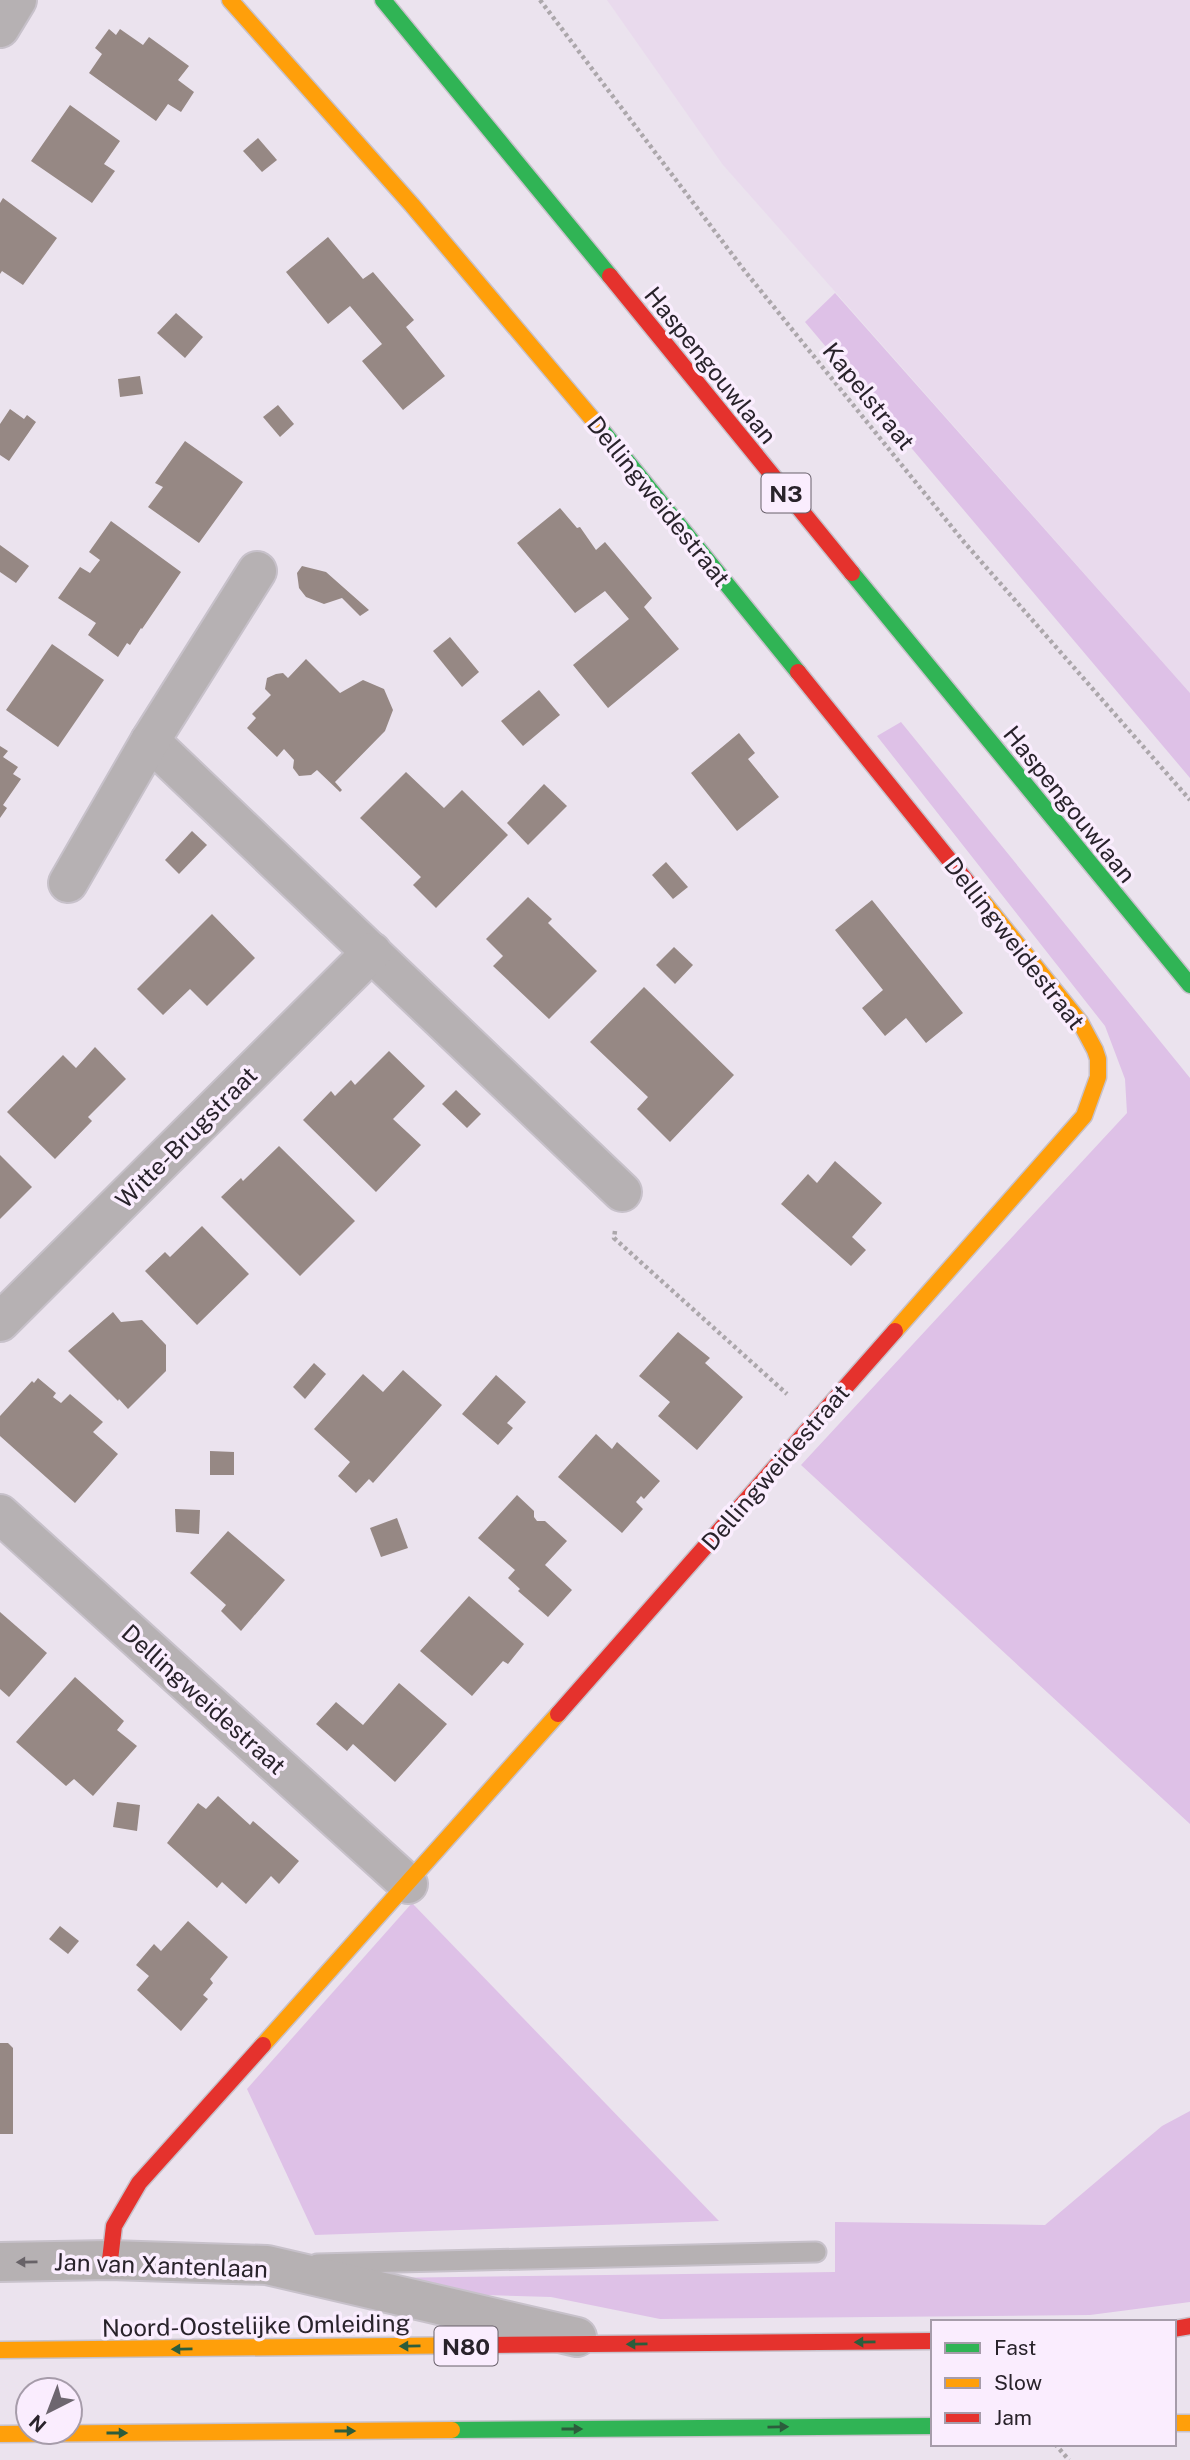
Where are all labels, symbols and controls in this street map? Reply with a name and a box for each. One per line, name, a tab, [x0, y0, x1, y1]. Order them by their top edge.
street label: Haspengouwlaan	[639, 281, 783, 449]
street label: Kapelstraat	[817, 337, 921, 455]
street label: Dellingweidestraat	[582, 410, 736, 592]
road number: N3	[762, 474, 810, 512]
street label: Haspengouwlaan	[998, 720, 1142, 888]
street label: Dellingweidestraat	[939, 851, 1091, 1035]
street label: Witte-Brugstraat	[110, 1061, 262, 1213]
street label: Dellingweidestraat	[695, 1378, 855, 1556]
street label: Dellingweidestraat	[116, 1618, 292, 1780]
street label: Jan van Xantenlaan	[54, 2247, 268, 2283]
one-way arrow	[16, 2256, 38, 2267]
street label: Noord-Oostelijke Omleiding	[101, 2308, 411, 2342]
legend	[931, 2320, 1176, 2446]
road number: N80	[434, 2326, 498, 2366]
text: Fast	[994, 2335, 1036, 2360]
one-way arrow	[853, 2336, 875, 2348]
one-way arrow	[626, 2338, 648, 2350]
one-way arrow	[398, 2340, 420, 2352]
one-way arrow	[171, 2343, 193, 2354]
text: Slow	[994, 2370, 1042, 2395]
north arrow	[14, 2376, 84, 2446]
text: Jam	[994, 2405, 1032, 2430]
text: N	[25, 2410, 51, 2437]
one-way arrow	[768, 2422, 790, 2433]
one-way arrow	[561, 2423, 583, 2435]
one-way arrow	[334, 2425, 356, 2437]
one-way arrow	[106, 2427, 128, 2439]

